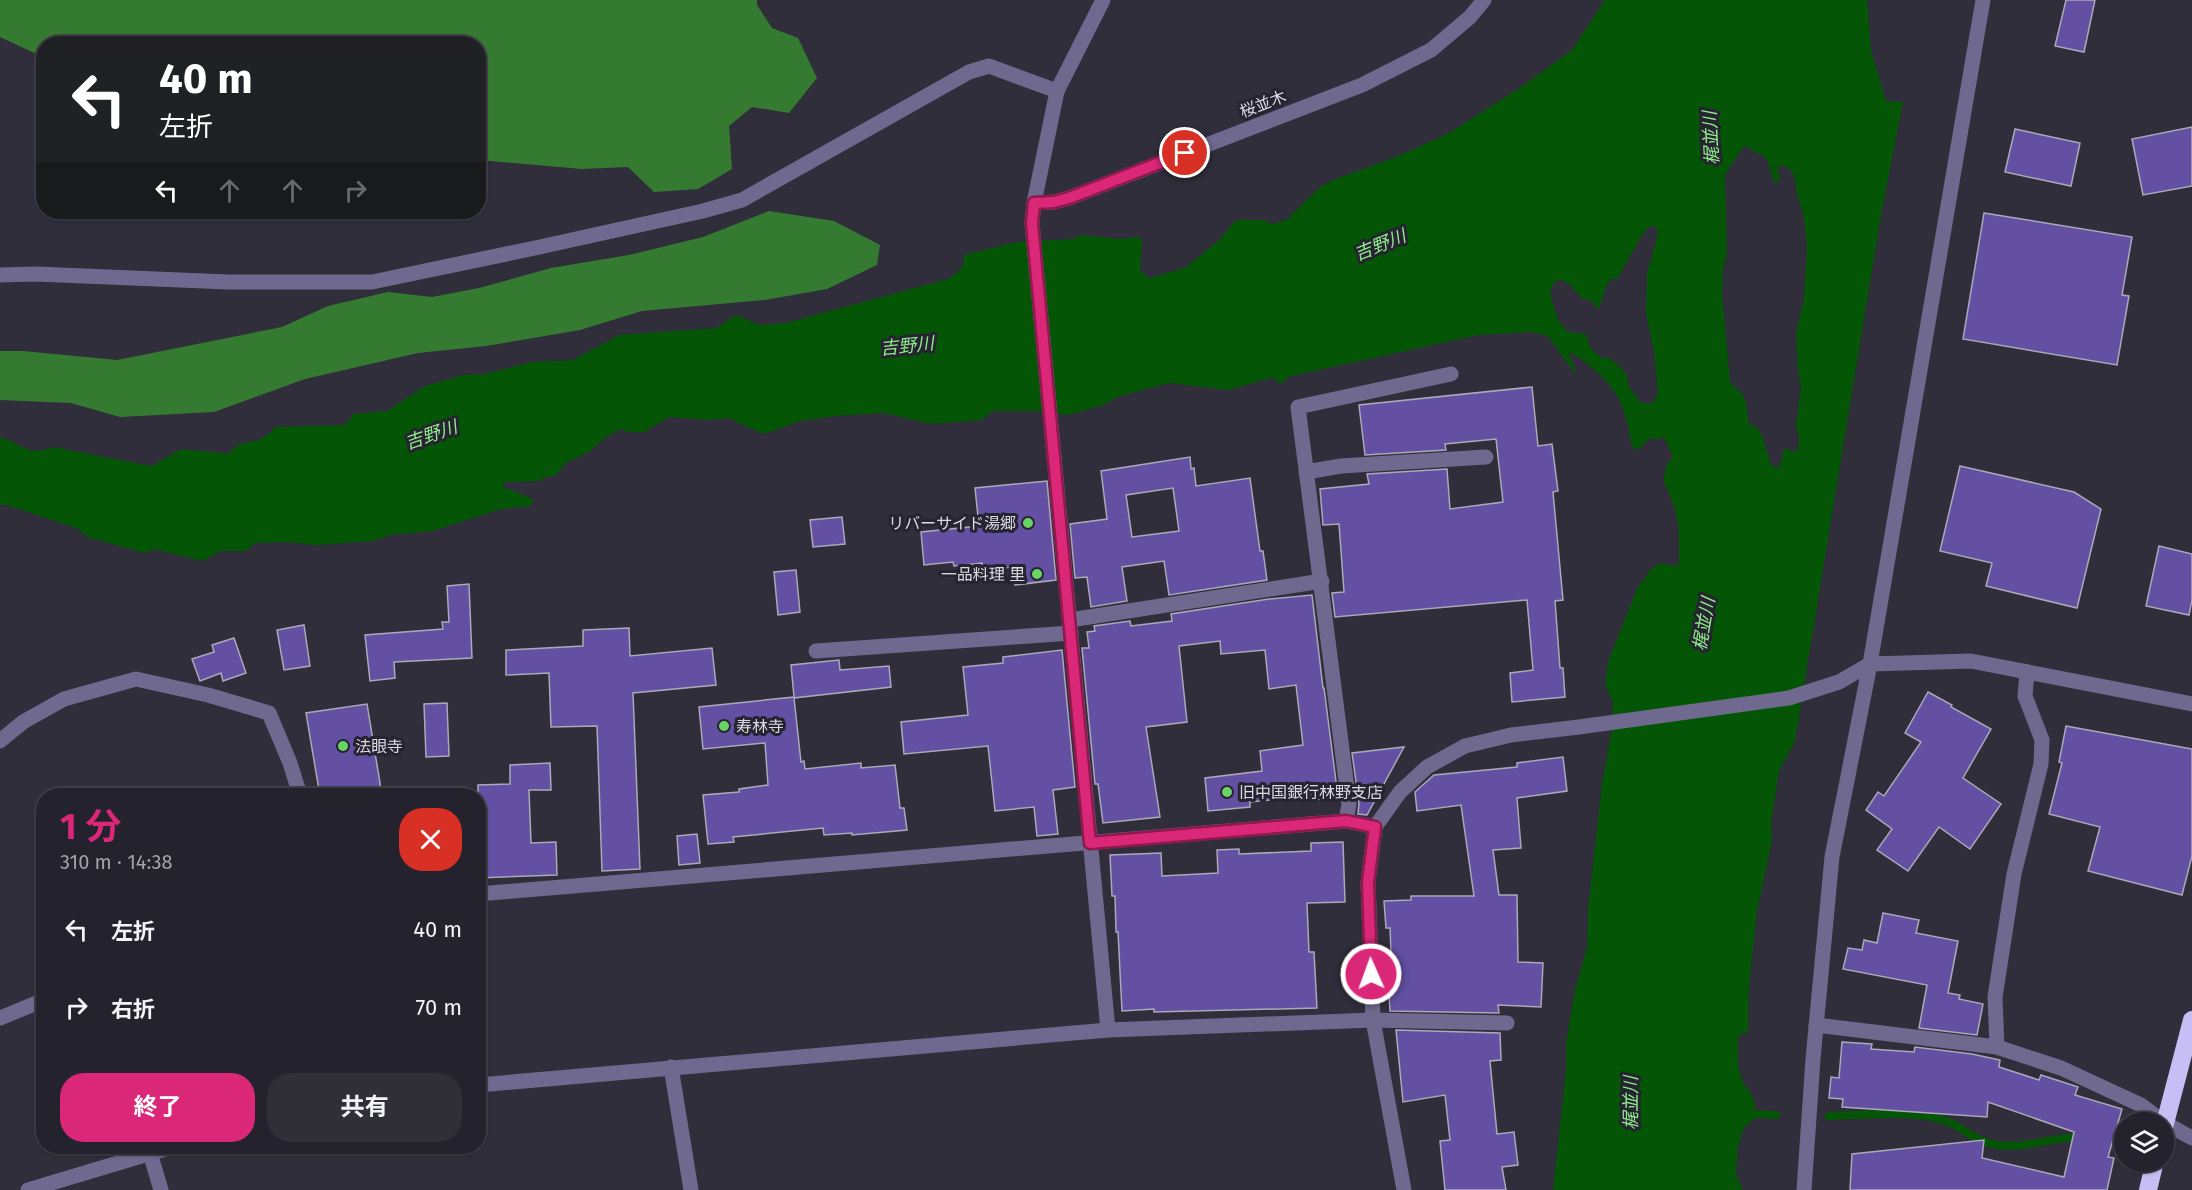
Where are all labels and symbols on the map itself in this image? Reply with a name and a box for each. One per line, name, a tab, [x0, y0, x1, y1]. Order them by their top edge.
street label: 桜並木	[1237, 87, 1289, 121]
water label: 梶並川	[1698, 108, 1723, 166]
pin	[1159, 127, 1210, 178]
water label: 吉野川	[1351, 224, 1411, 265]
water label: 吉野川	[879, 332, 937, 360]
water label: 吉野川	[402, 415, 462, 454]
place label: リバーサイド湯郷	[888, 514, 1016, 533]
marker: リバーサイド湯郷	[1021, 516, 1035, 530]
place label: 一品料理 里	[941, 565, 1025, 584]
marker: 一品料理 里	[1030, 567, 1044, 581]
water label: 梶並川	[1688, 594, 1720, 652]
place label: 寿林寺	[736, 717, 784, 736]
marker: 寿林寺	[717, 719, 731, 733]
place label: 法眼寺	[355, 737, 403, 756]
marker: 法眼寺	[336, 739, 350, 753]
place label: 旧中国銀行林野支店	[1239, 783, 1383, 802]
marker: 旧中国銀行林野支店	[1220, 785, 1234, 799]
position arrow	[1339, 942, 1403, 1006]
water label: 梶並川	[1620, 1074, 1642, 1130]

